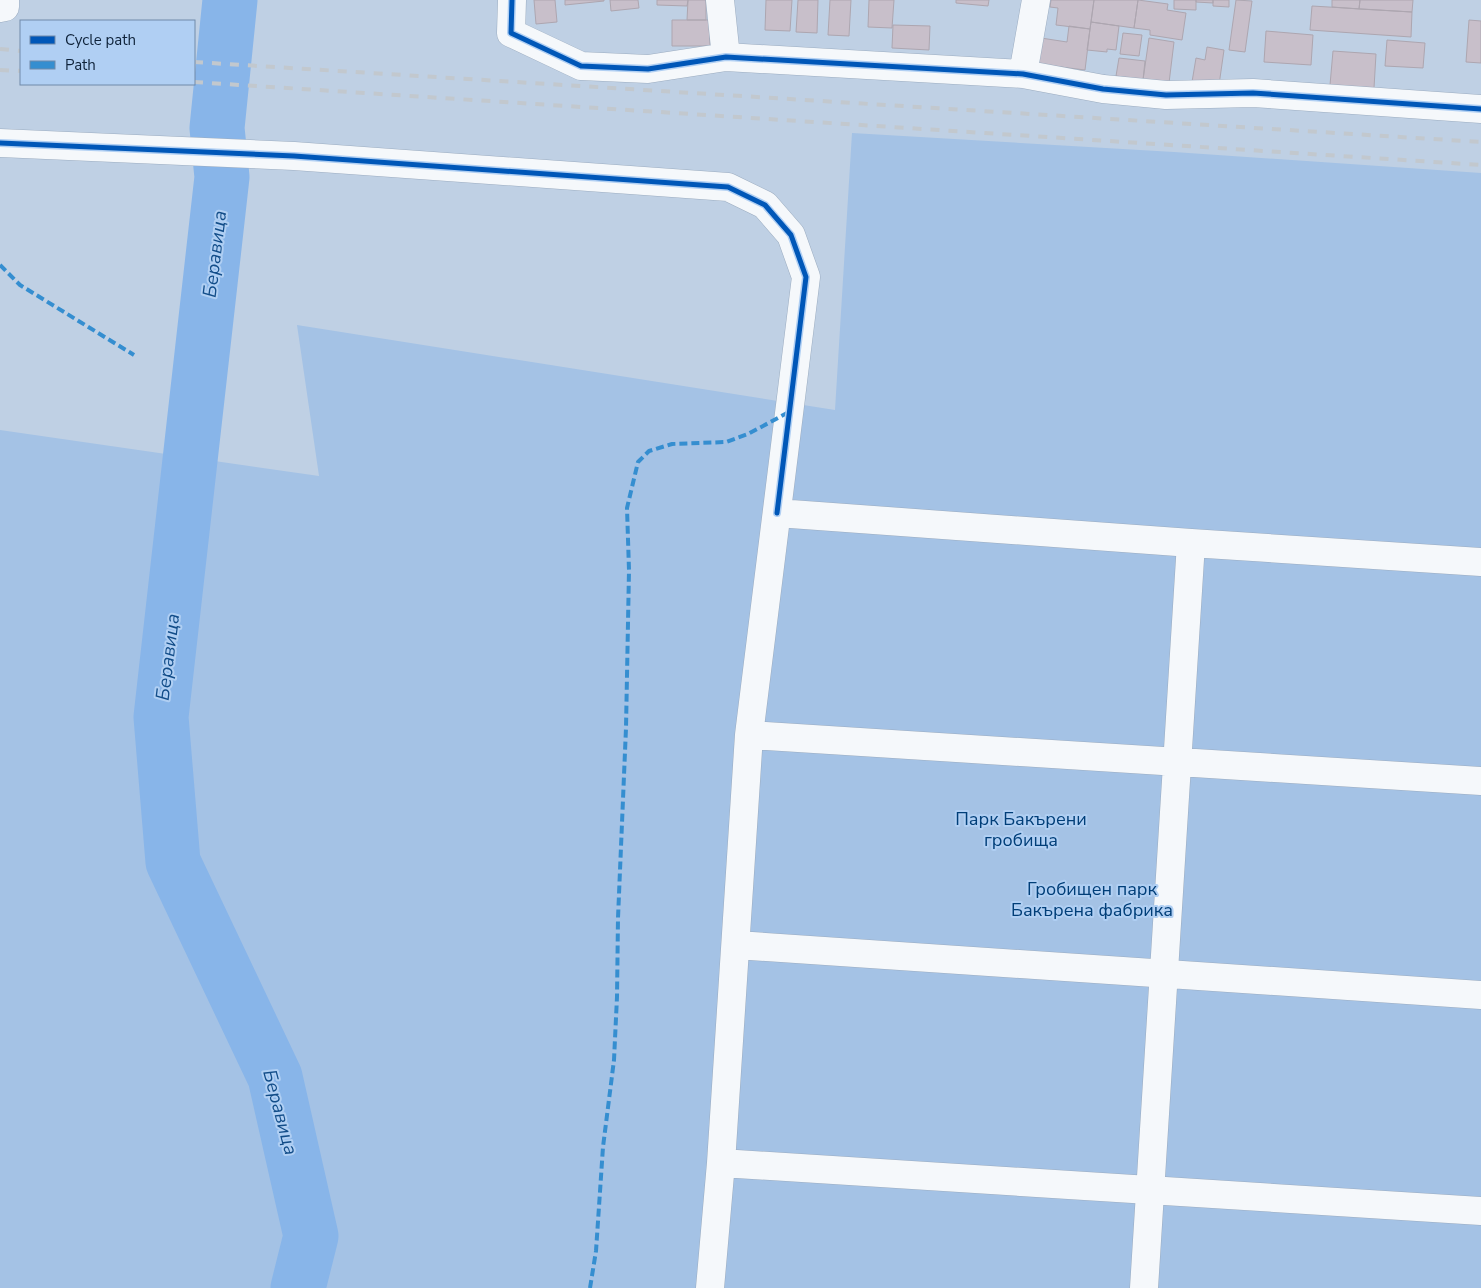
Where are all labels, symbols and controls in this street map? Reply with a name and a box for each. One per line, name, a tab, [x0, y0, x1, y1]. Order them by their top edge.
legend	[20, 20, 195, 85]
text: Cycle path	[65, 30, 136, 50]
text: Path	[65, 55, 96, 75]
water label: Беравица	[197, 209, 233, 299]
water label: Беравица	[150, 612, 186, 702]
park label: Парк Бакърени гробища	[955, 807, 1087, 852]
park label: Гробищен парк Бакърена фабрика	[1011, 877, 1173, 922]
water label: Беравица	[256, 1067, 304, 1158]

